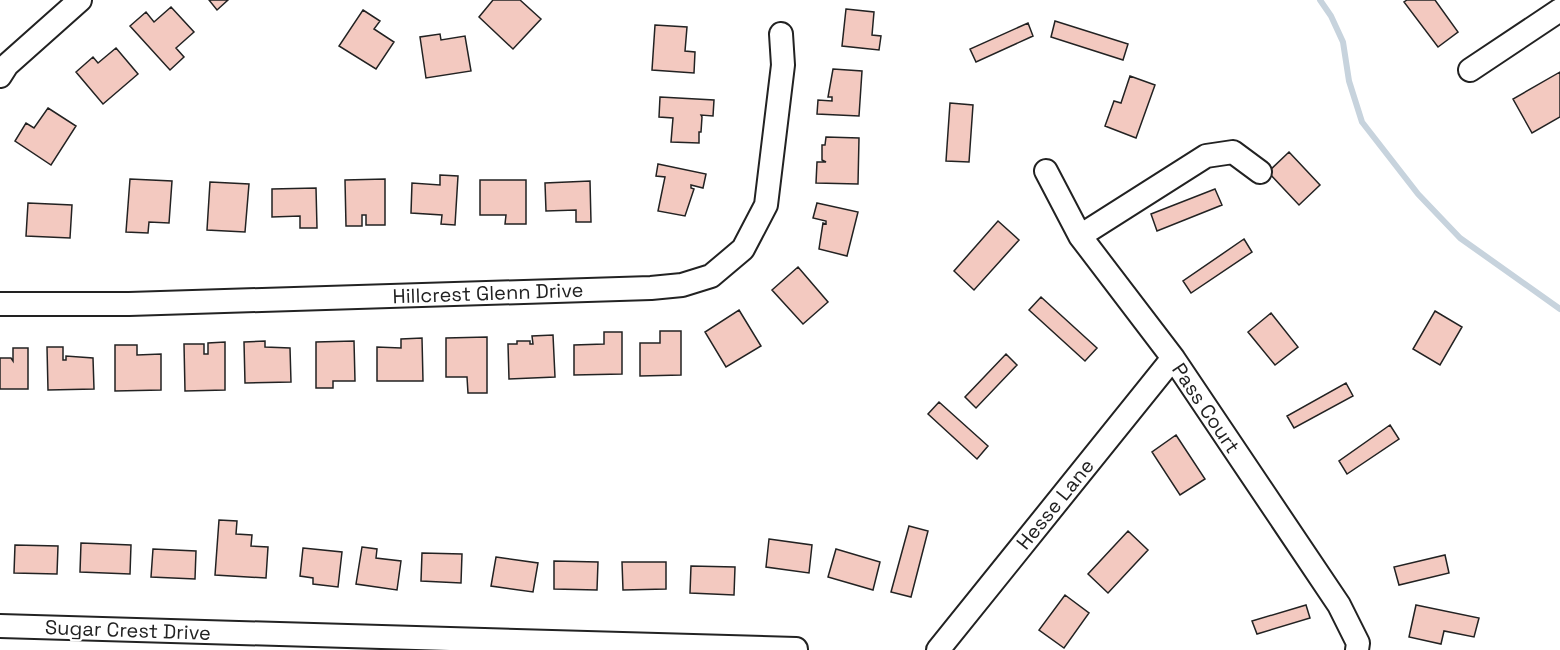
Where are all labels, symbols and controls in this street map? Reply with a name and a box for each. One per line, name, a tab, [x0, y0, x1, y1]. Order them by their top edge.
street label: Hillcrest Glenn Drive	[392, 277, 584, 309]
street label: Pass Court	[1166, 358, 1246, 458]
street label: Hesse Lane	[1010, 453, 1100, 555]
street label: Sugar Crest Drive	[45, 614, 211, 646]

